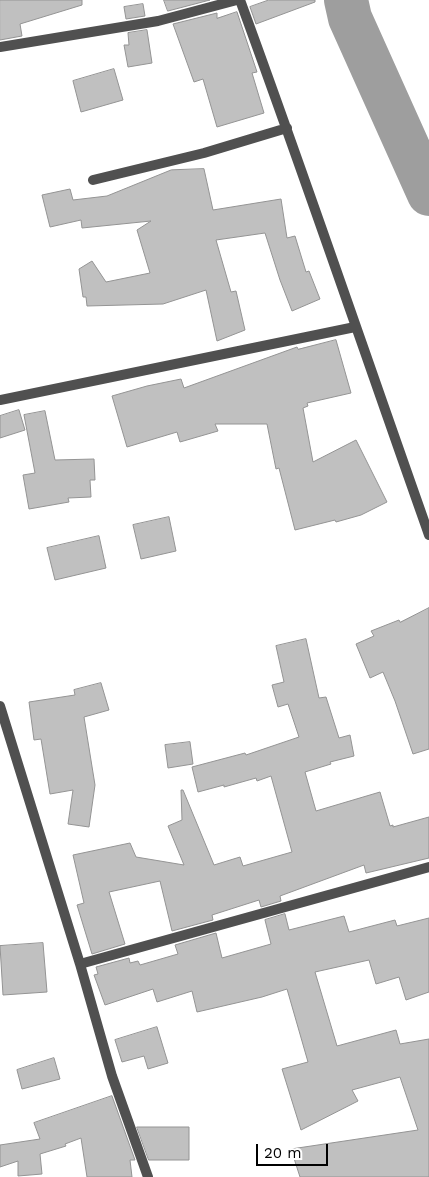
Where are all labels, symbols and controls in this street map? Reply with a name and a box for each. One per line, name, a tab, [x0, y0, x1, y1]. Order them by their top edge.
scale bar	[259, 1134, 332, 1166]
text: 20 m	[264, 1144, 302, 1162]

